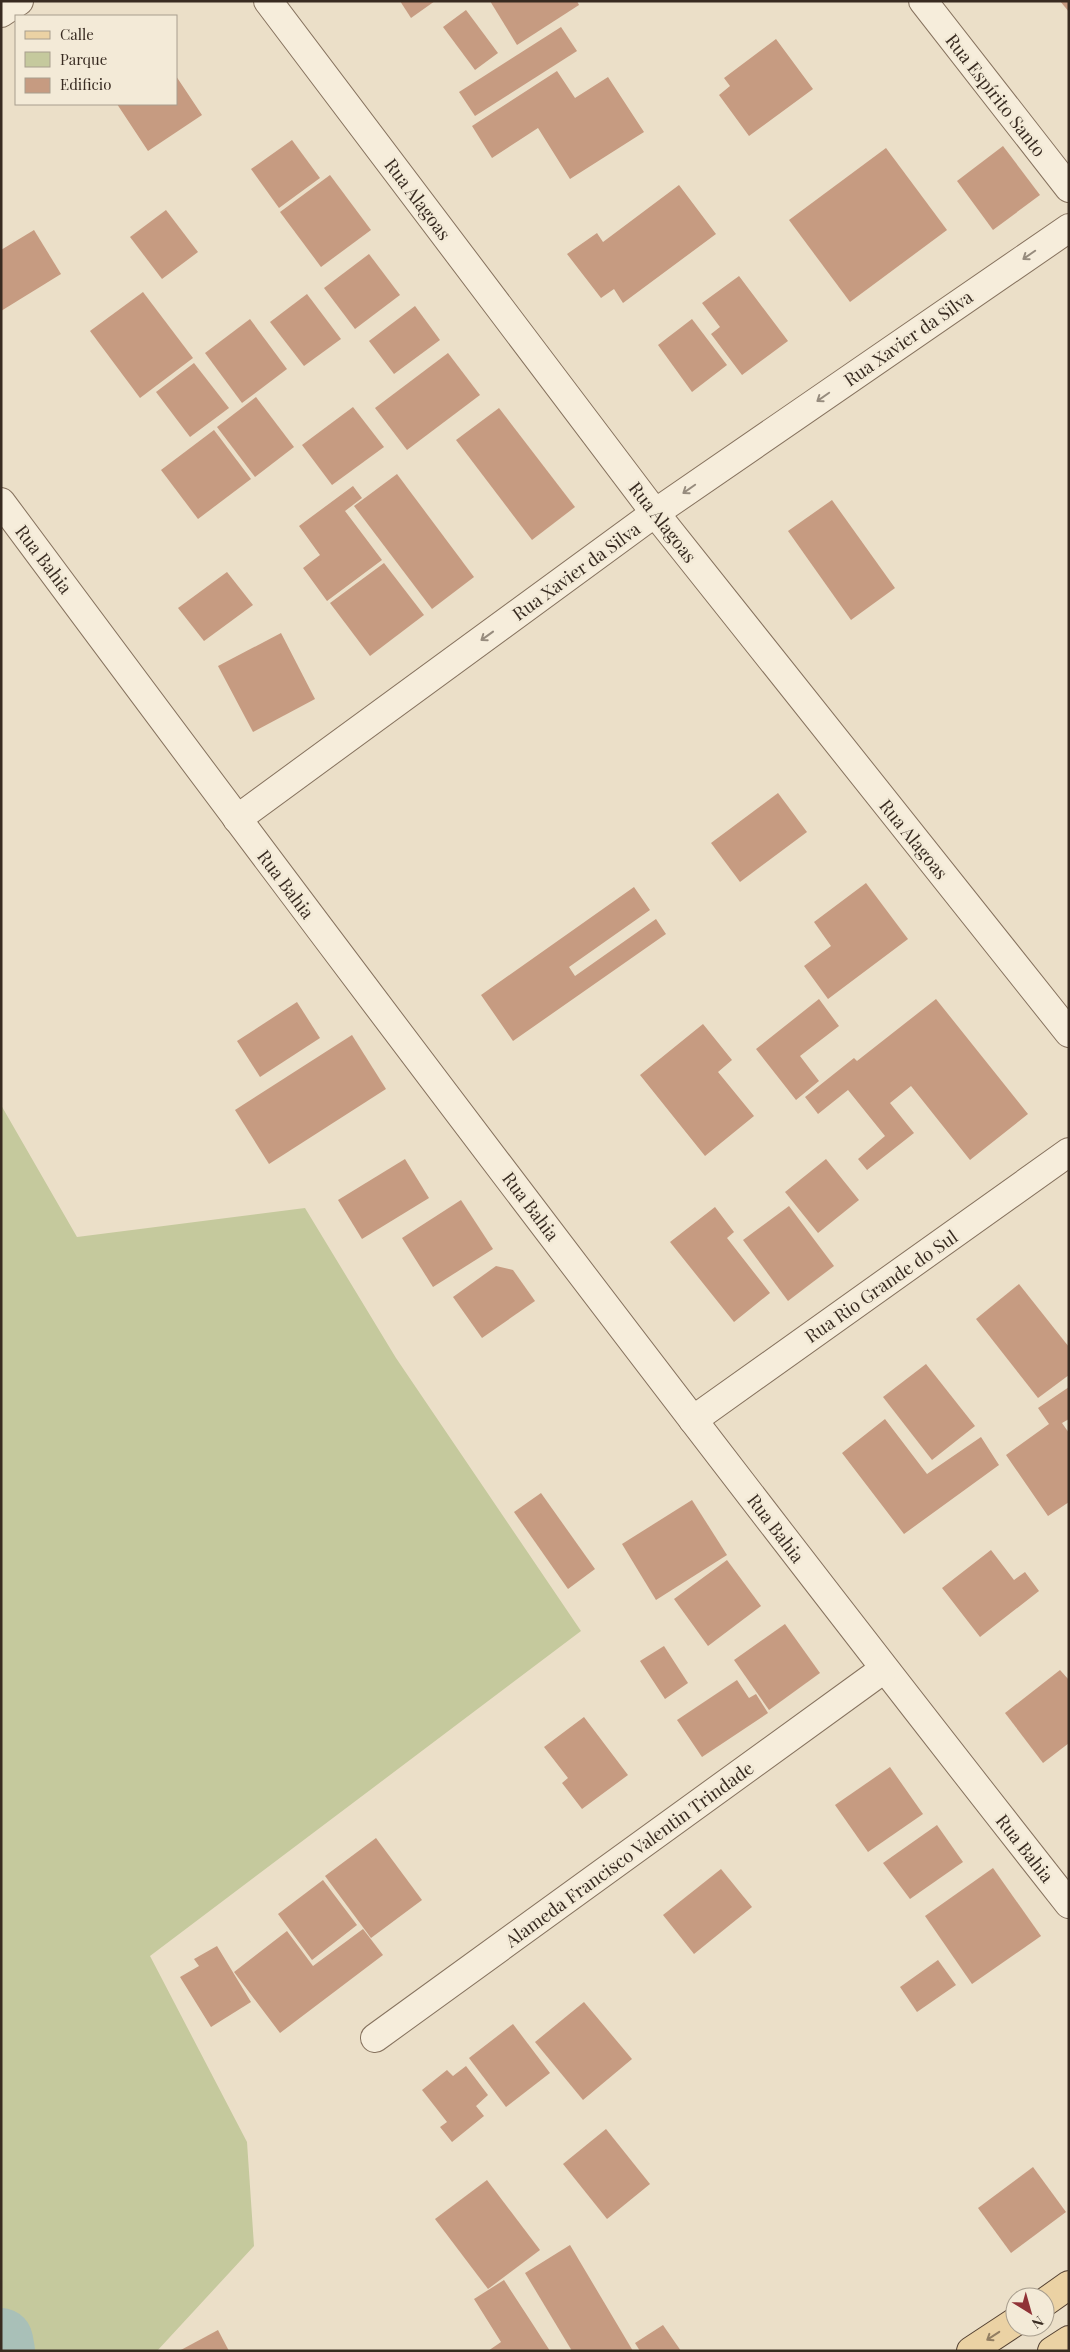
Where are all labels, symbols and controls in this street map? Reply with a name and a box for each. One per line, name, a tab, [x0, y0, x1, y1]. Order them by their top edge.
legend	[15, 15, 178, 105]
text: Calle	[60, 24, 94, 44]
street label: Rua Espírito Santo	[940, 29, 1052, 161]
text: Parque	[60, 49, 107, 69]
text: Edificio	[60, 74, 111, 94]
street label: Rua Alagoas	[379, 153, 457, 245]
one-way arrow	[1022, 250, 1036, 260]
street label: Rua Xavier da Silva	[839, 285, 977, 391]
one-way arrow	[816, 392, 830, 402]
street label: Rua Alagoas	[624, 477, 702, 567]
one-way arrow	[682, 484, 696, 494]
street label: Rua Xavier da Silva	[507, 517, 645, 625]
street label: Rua Bahia	[10, 520, 78, 598]
one-way arrow	[480, 631, 494, 641]
street label: Rua Alagoas	[874, 794, 954, 884]
street label: Rua Bahia	[252, 845, 320, 923]
street label: Rua Bahia	[497, 1167, 565, 1245]
street label: Rua Rio Grande do Sul	[800, 1224, 962, 1348]
street label: Rua Bahia	[742, 1489, 810, 1567]
street label: Alameda Francisco Valentin Trindade	[499, 1756, 758, 1953]
street label: Rua Bahia	[991, 1809, 1059, 1887]
north arrow	[1005, 2287, 1055, 2337]
text: N	[1028, 2312, 1048, 2333]
one-way arrow	[986, 2331, 1000, 2342]

